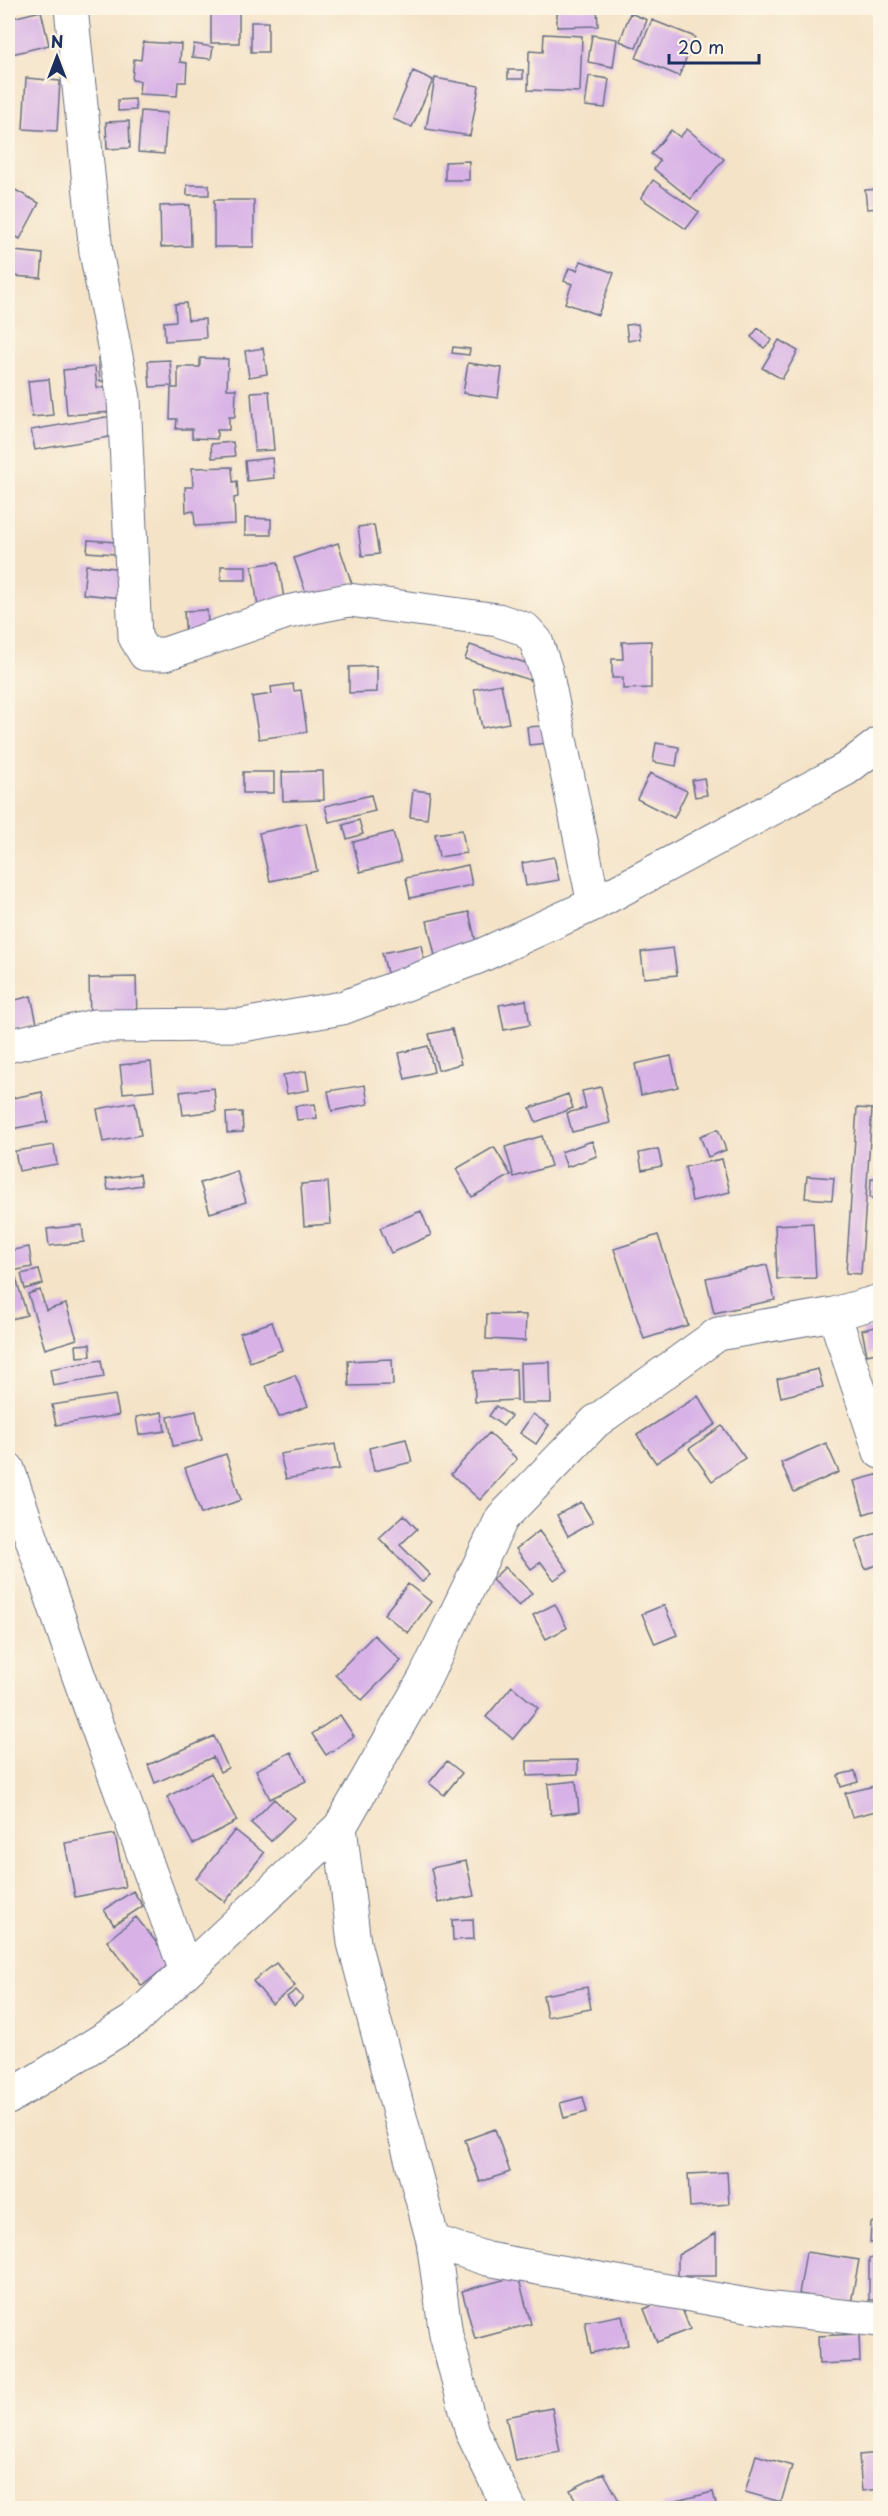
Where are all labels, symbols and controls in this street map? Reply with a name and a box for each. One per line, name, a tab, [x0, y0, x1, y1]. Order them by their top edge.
north arrow	[27, 27, 87, 87]
scale bar	[669, 27, 759, 65]
text: N	[51, 29, 63, 53]
text: 20 m	[678, 33, 724, 60]

